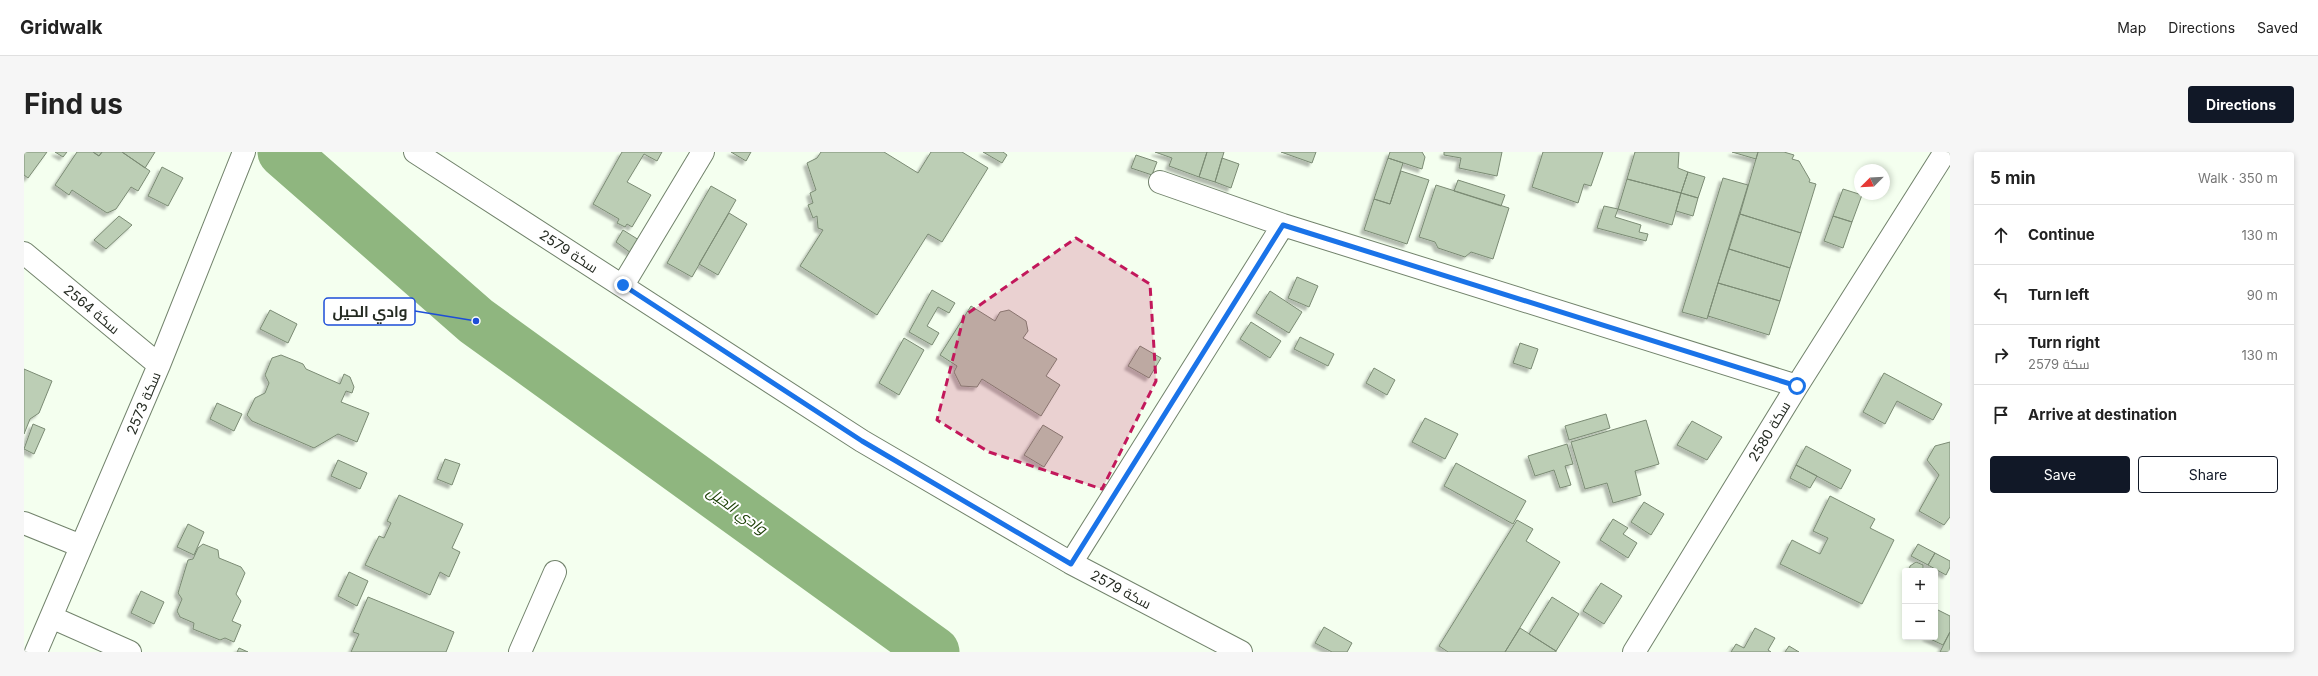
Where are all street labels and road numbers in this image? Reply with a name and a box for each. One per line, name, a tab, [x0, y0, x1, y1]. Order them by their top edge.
street label: سكة 2579	[537, 226, 601, 276]
street label: سكة 2564	[61, 281, 123, 337]
street label: سكة 2573	[122, 369, 164, 437]
street label: سكة 2580	[1744, 398, 1794, 464]
street label: سكة 2579	[1088, 566, 1154, 612]

